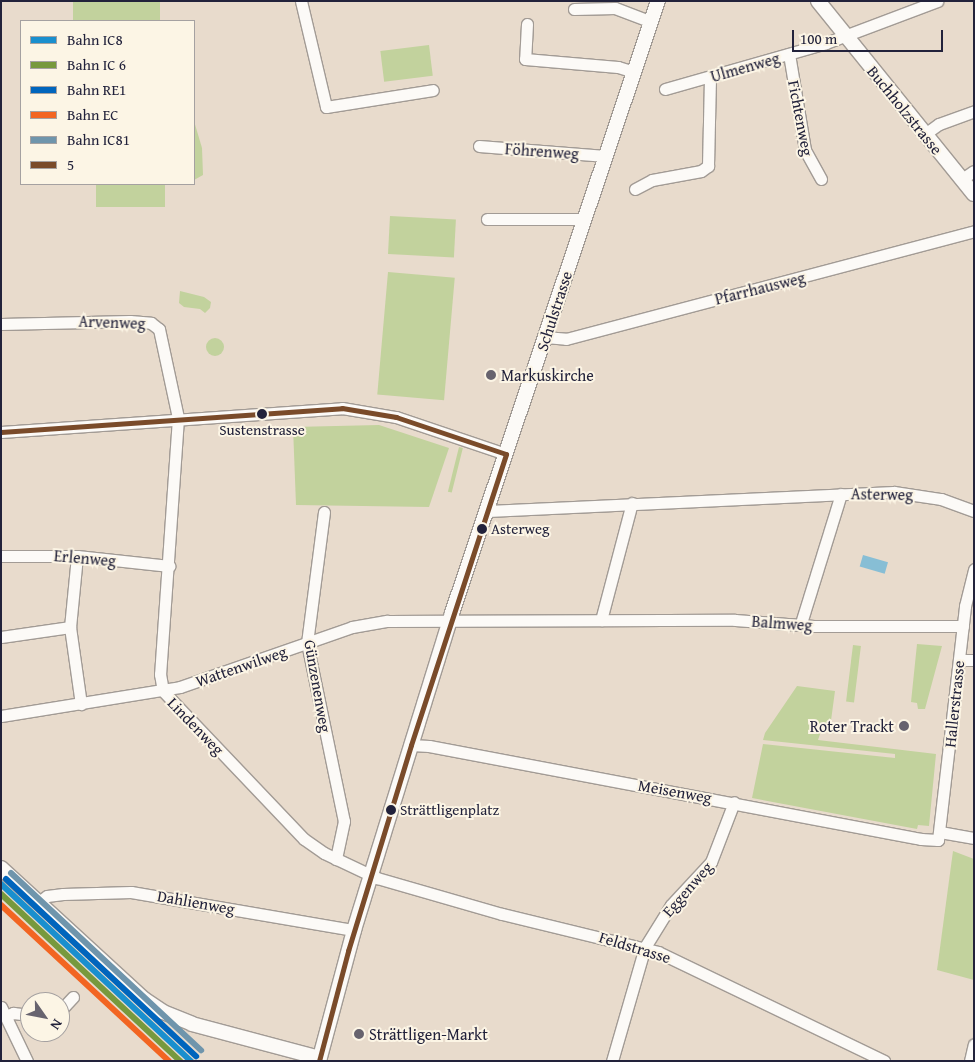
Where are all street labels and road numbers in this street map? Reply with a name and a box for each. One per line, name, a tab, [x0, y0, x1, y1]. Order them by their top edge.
street label: Ulmenweg	[708, 48, 782, 86]
street label: Buchholzstrasse	[863, 62, 947, 158]
street label: Fichtenweg	[784, 78, 818, 158]
street label: Föhrenweg	[504, 139, 580, 163]
street label: Pfarrhausweg	[713, 267, 807, 309]
street label: Schulstrasse	[532, 269, 576, 353]
street label: Arvenweg	[78, 311, 146, 333]
street label: Asterweg	[851, 484, 913, 504]
street label: Erlenweg	[53, 546, 117, 570]
street label: Balmweg	[751, 611, 813, 635]
street label: Günzenenweg	[300, 638, 336, 734]
street label: Wattenwilweg	[193, 641, 289, 691]
street label: Hallerstrasse	[940, 659, 968, 749]
street label: Lindenweg	[164, 693, 228, 759]
street label: Meisenweg	[637, 775, 713, 807]
street label: Eggenweg	[658, 857, 716, 921]
street label: Dahlienweg	[156, 886, 236, 918]
street label: Feldstrasse	[597, 927, 673, 967]

